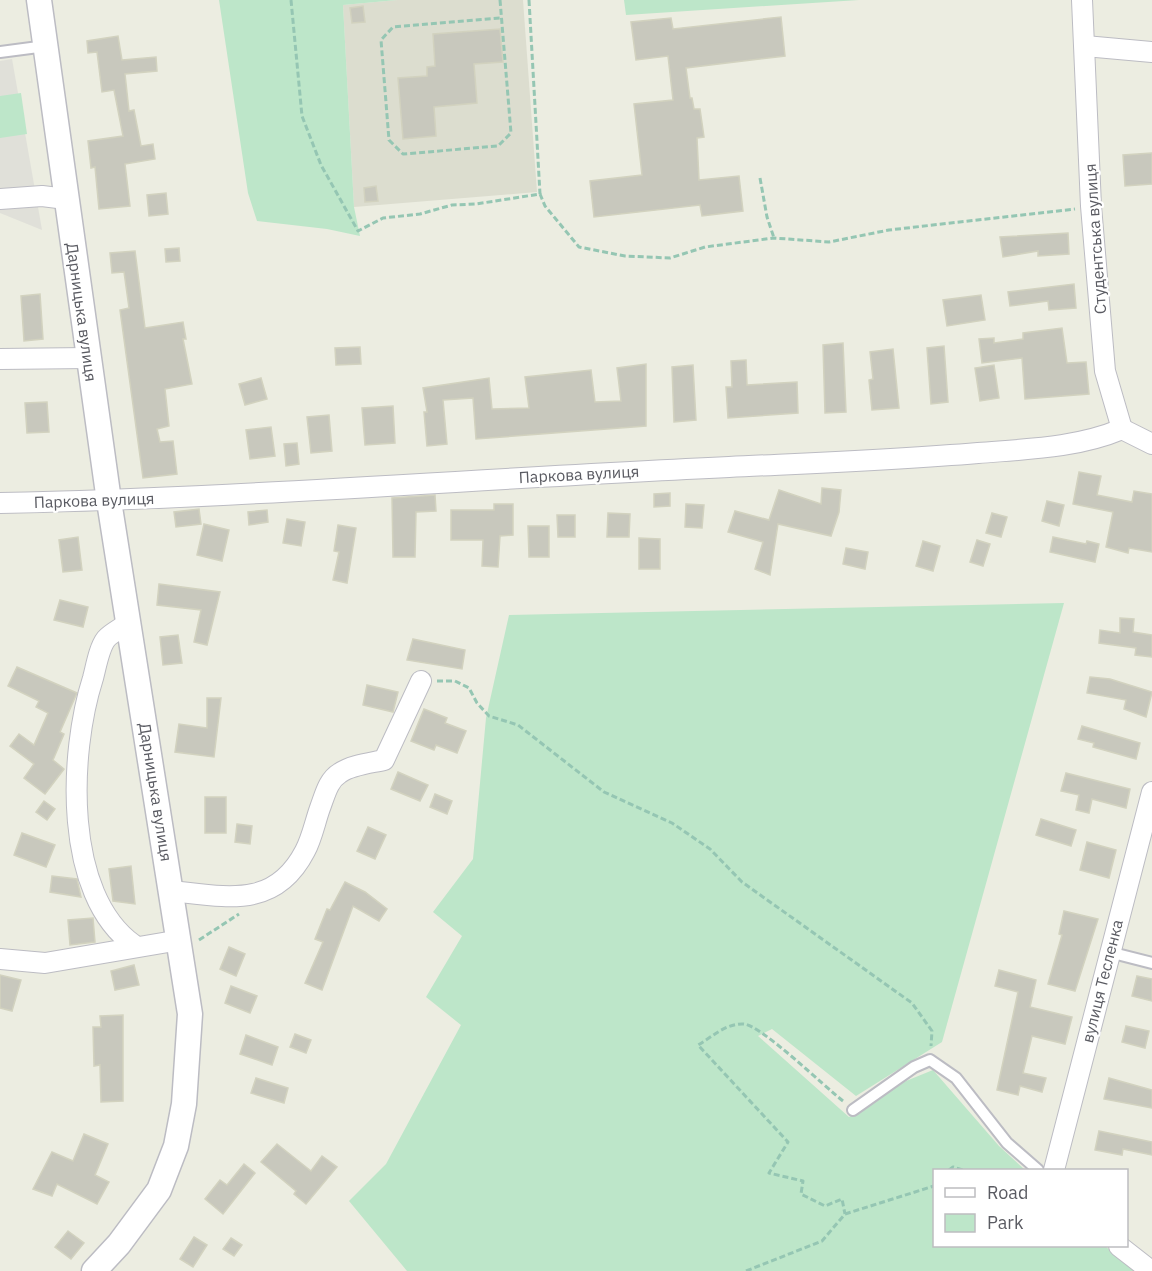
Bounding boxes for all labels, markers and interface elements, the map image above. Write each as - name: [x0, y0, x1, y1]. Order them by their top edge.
- street label: Студентська вулиця: [1080, 163, 1110, 315]
- street label: Дарницька вулиця: [62, 241, 102, 383]
- street label: Паркова вулиця: [518, 461, 640, 487]
- street label: Паркова вулиця: [33, 488, 155, 512]
- street label: Дарницька вулиця: [135, 721, 177, 863]
- street label: вулиця Тесленка: [1077, 917, 1127, 1045]
- legend: [933, 1169, 1128, 1247]
- text: Road: [987, 1181, 1028, 1204]
- text: Park: [987, 1211, 1024, 1234]

